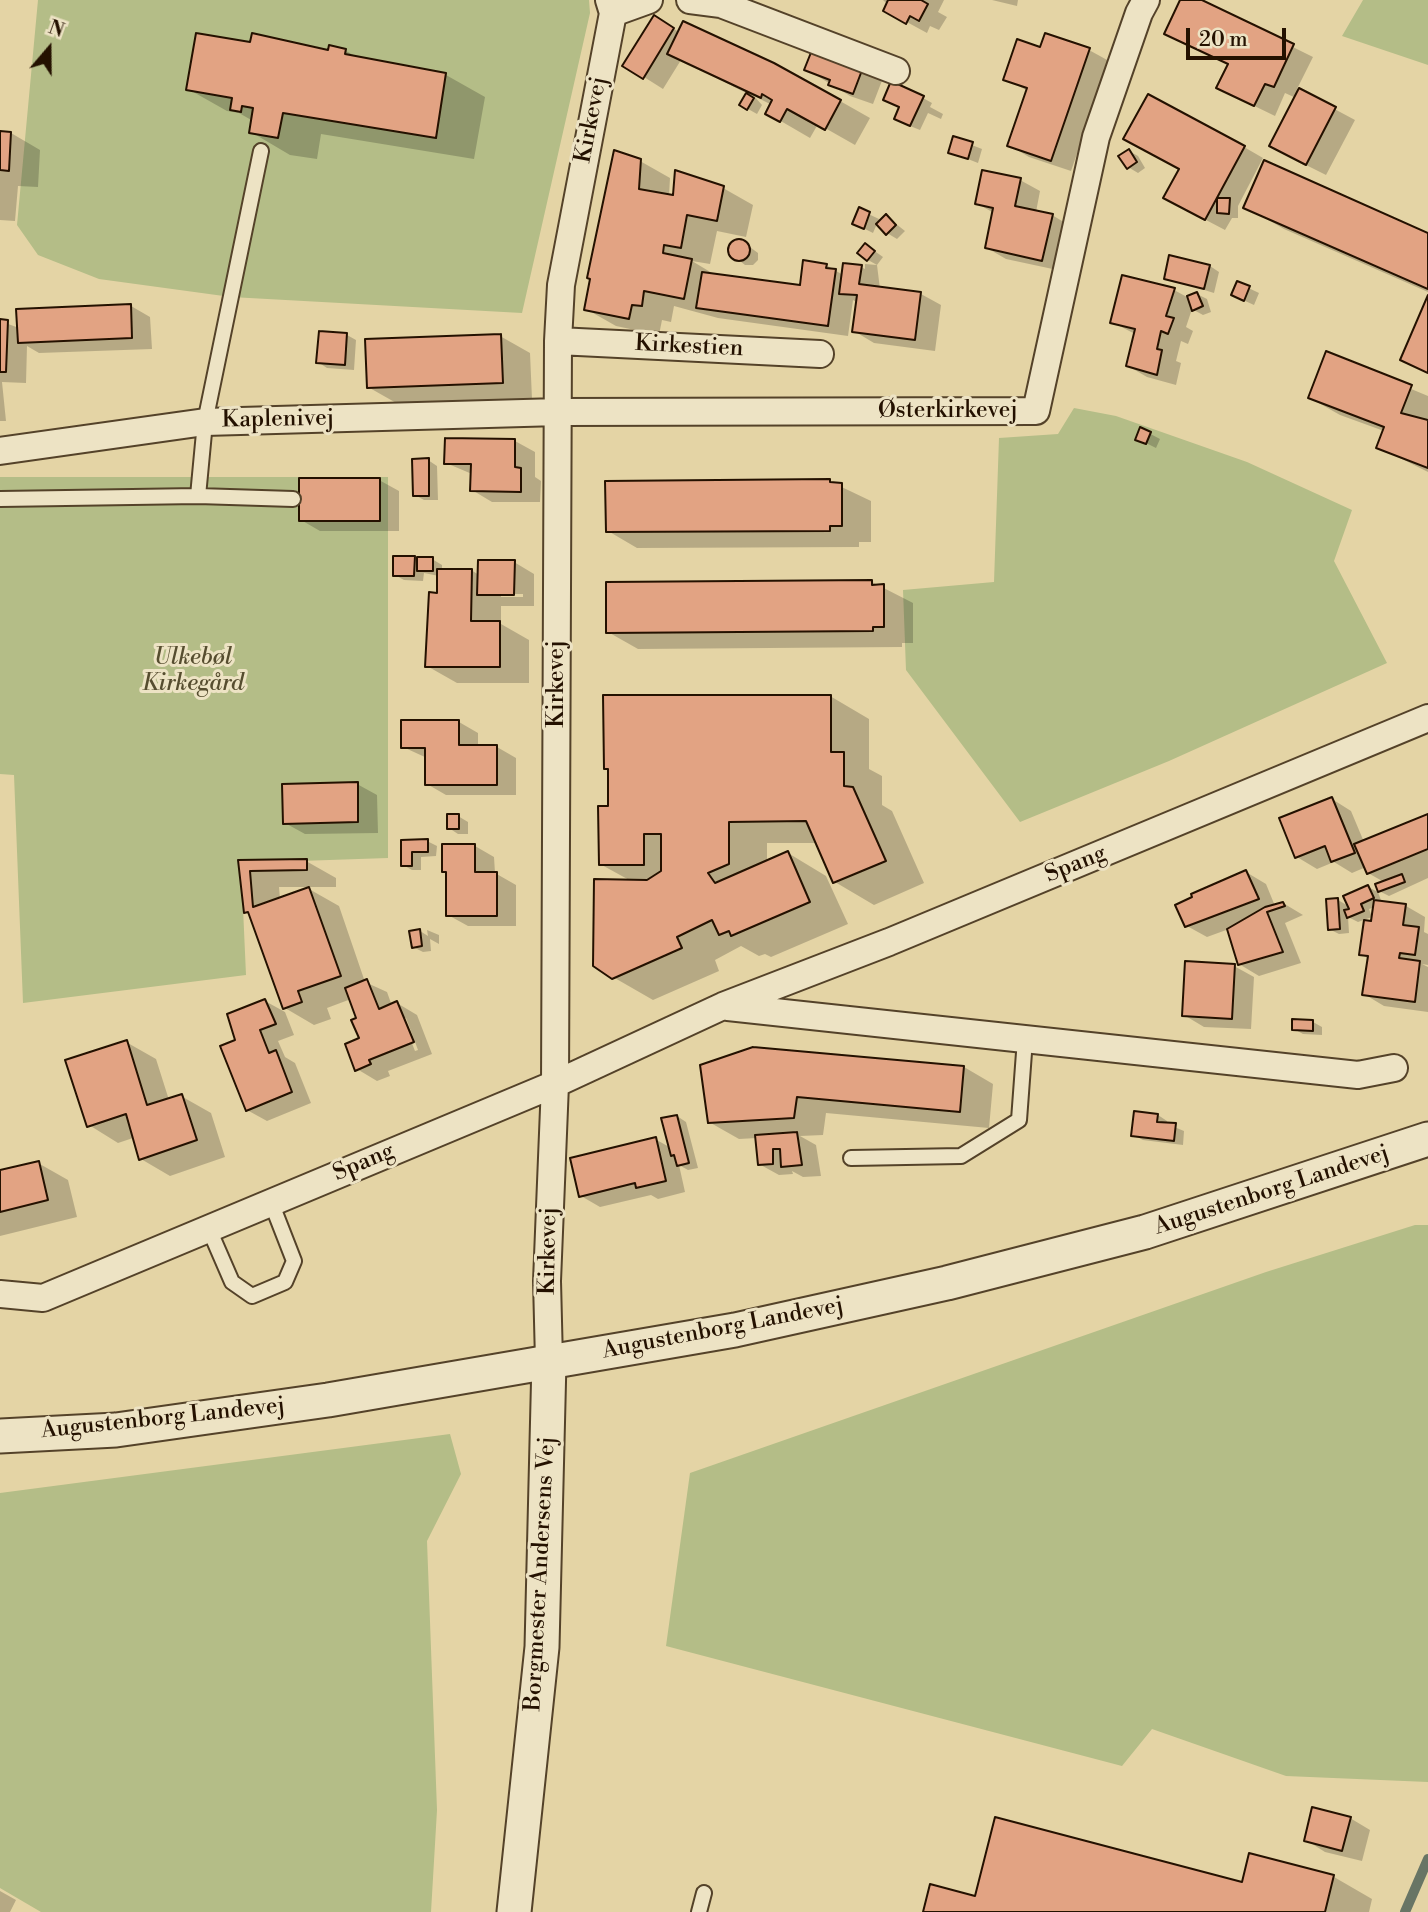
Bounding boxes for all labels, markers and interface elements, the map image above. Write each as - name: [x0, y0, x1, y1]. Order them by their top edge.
- north arrow: [14, 14, 84, 84]
- scale bar: [1190, 14, 1290, 58]
- text: N: [45, 15, 67, 43]
- text: 20 m: [1199, 27, 1248, 53]
- street label: Kirkevej: [570, 74, 614, 166]
- street label: Kirkestien: [634, 330, 744, 364]
- street label: Østerkirkevej: [878, 397, 1018, 425]
- street label: Kaplenivej: [221, 405, 335, 435]
- street label: Kirkevej: [543, 640, 571, 728]
- park label: Ulkebøl Kirkegård: [142, 644, 244, 698]
- street label: Spang: [1041, 840, 1111, 890]
- street label: Spang: [329, 1138, 399, 1188]
- street label: Augustenborg Landevej: [1151, 1140, 1393, 1242]
- street label: Kirkevej: [534, 1207, 564, 1295]
- street label: Augustenborg Landevej: [600, 1292, 846, 1366]
- street label: Augustenborg Landevej: [40, 1392, 286, 1446]
- street label: Borgmester Andersens Vej: [520, 1436, 562, 1712]

